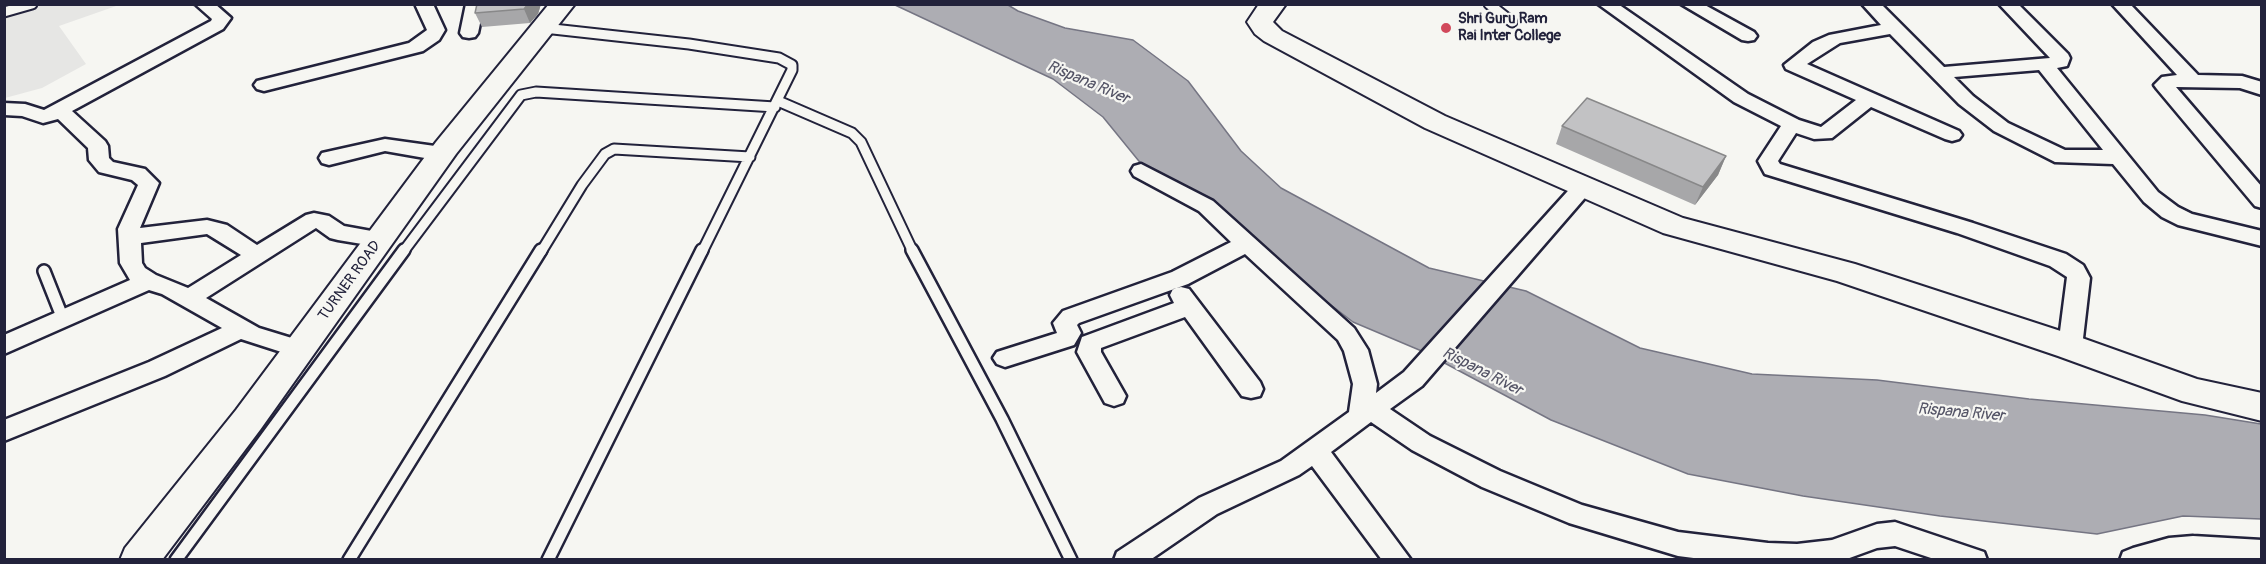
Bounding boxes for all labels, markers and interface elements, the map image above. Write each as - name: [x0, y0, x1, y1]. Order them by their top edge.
- place label: Shri Guru Ram Rai Inter College: [1458, 10, 1561, 45]
- marker: Shri Guru Ram Rai Inter College: [1439, 21, 1453, 35]
- water label: Rispana River: [1044, 57, 1132, 109]
- street label: TURNER ROAD: [315, 238, 385, 324]
- water label: Rispana River: [1439, 344, 1525, 400]
- water label: Rispana River: [1917, 400, 2005, 426]

